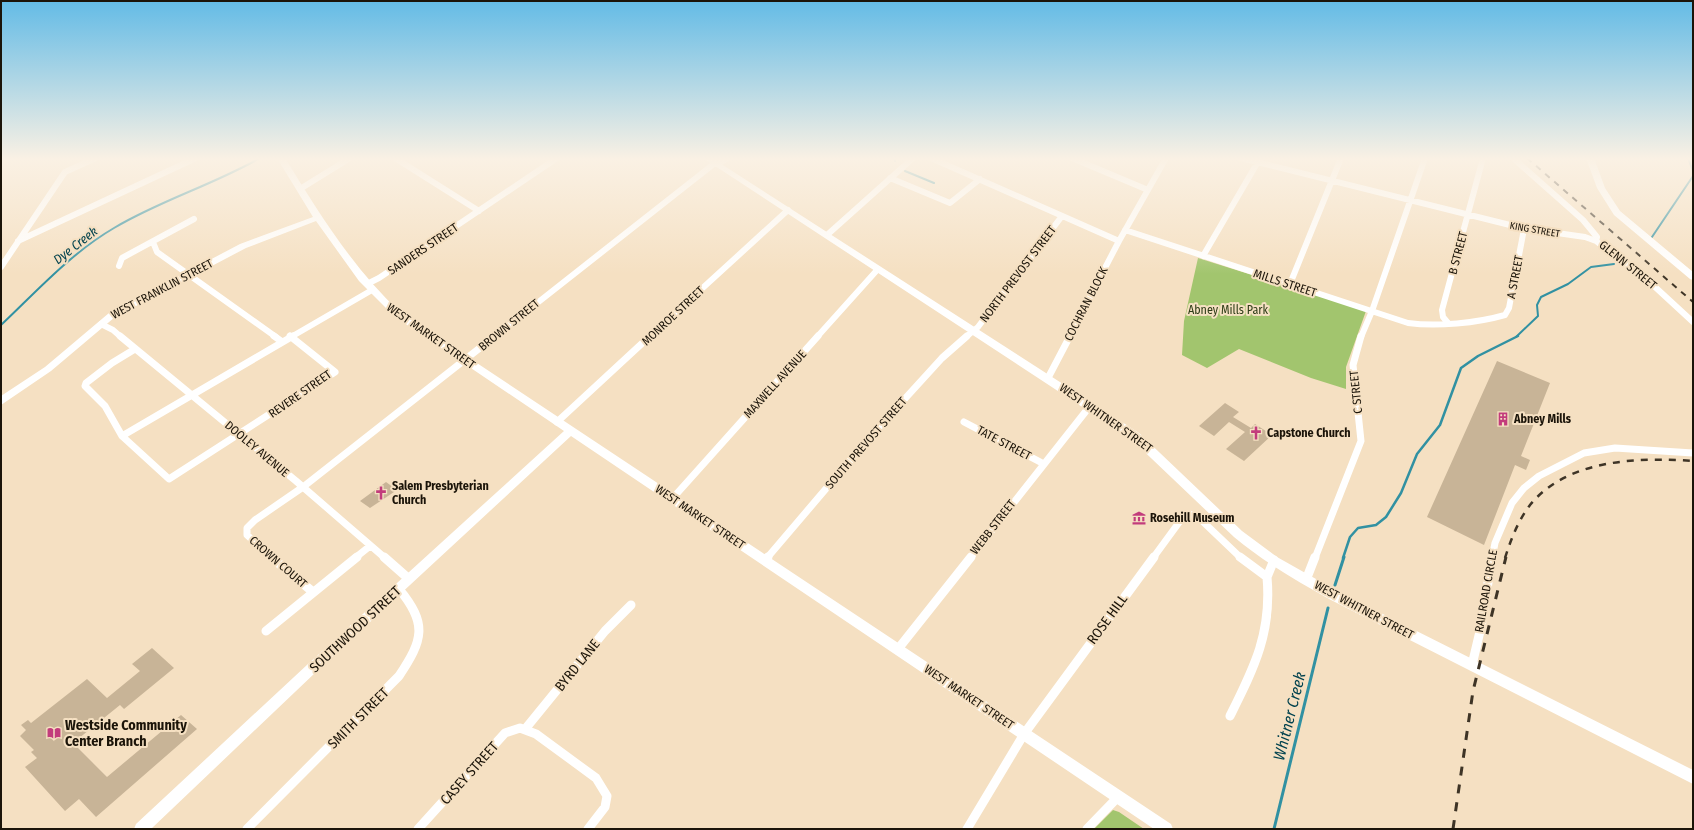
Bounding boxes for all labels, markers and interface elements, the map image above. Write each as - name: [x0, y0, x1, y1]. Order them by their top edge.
- street label: SANDERS STREET: [385, 220, 461, 278]
- street label: KING STREET: [1509, 220, 1561, 240]
- water label: Dye Creek: [50, 223, 101, 267]
- street label: NORTH PREVOST STREET: [977, 223, 1059, 325]
- street label: B STREET: [1446, 230, 1471, 276]
- street label: GLENN STREET: [1596, 238, 1660, 293]
- street label: A STREET: [1504, 254, 1526, 300]
- street label: WEST FRANKLIN STREET: [109, 256, 216, 322]
- street label: COCHRAN BLOCK: [1061, 264, 1111, 343]
- street label: MILLS STREET: [1252, 266, 1319, 300]
- street label: MONROE STREET: [639, 283, 707, 348]
- street label: BROWN STREET: [476, 296, 543, 354]
- street label: WEST MARKET STREET: [384, 300, 478, 372]
- park label: Abney Mills Park: [1188, 303, 1269, 317]
- street label: MAXWELL AVENUE: [741, 347, 809, 421]
- street label: REVERE STREET: [266, 367, 334, 421]
- street label: C STREET: [1347, 369, 1365, 414]
- street label: WEST WHITNER STREET: [1057, 381, 1156, 456]
- street label: SOUTH PREVOST STREET: [822, 394, 910, 492]
- building icon: Abney Mills: [1495, 411, 1511, 427]
- place label: Abney Mills: [1513, 412, 1572, 426]
- street label: DOOLEY AVENUE: [222, 418, 292, 480]
- street label: TATE STREET: [975, 423, 1034, 463]
- church icon: Capstone Church: [1248, 425, 1264, 441]
- place label: Capstone Church: [1267, 426, 1350, 440]
- place label: Salem Presbyterian Church: [392, 479, 489, 507]
- street label: WEST MARKET STREET: [653, 482, 748, 552]
- church icon: Salem Presbyterian Church: [373, 485, 389, 501]
- street label: WEBB STREET: [967, 497, 1019, 557]
- museum icon: Rosehill Museum: [1131, 510, 1147, 526]
- place label: Rosehill Museum: [1150, 511, 1234, 525]
- street label: CROWN COURT: [246, 533, 310, 591]
- street label: RAILROAD CIRCLE: [1472, 548, 1500, 634]
- street label: WEST WHITNER STREET: [1312, 578, 1416, 642]
- street label: SOUTHWOOD STREET: [306, 582, 405, 676]
- street label: ROSE HILL: [1084, 591, 1131, 648]
- street label: BYRD LANE: [551, 636, 604, 695]
- street label: WEST MARKET STREET: [922, 662, 1017, 732]
- water label: Whitner Creek: [1269, 670, 1310, 762]
- street label: SMITH STREET: [324, 684, 393, 752]
- place label: Westside Community Center Branch: [65, 717, 187, 750]
- library icon: Westside Community Center Branch: [46, 725, 62, 741]
- street label: CASEY STREET: [437, 738, 502, 808]

